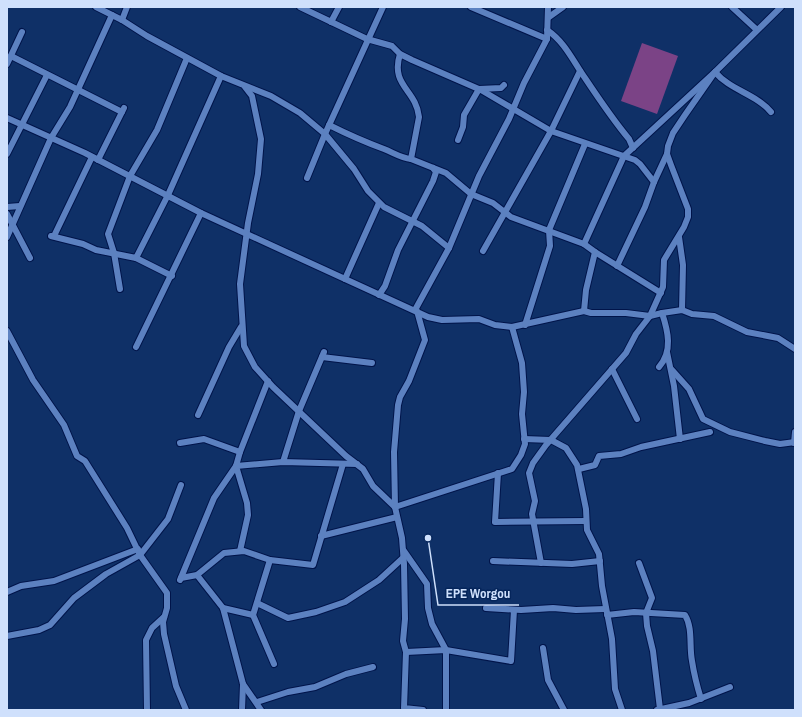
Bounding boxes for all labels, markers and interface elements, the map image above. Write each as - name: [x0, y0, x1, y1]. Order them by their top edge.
- callout: EPE Worgou: [438, 580, 519, 605]
- text: EPE Worgou: [446, 585, 510, 602]

